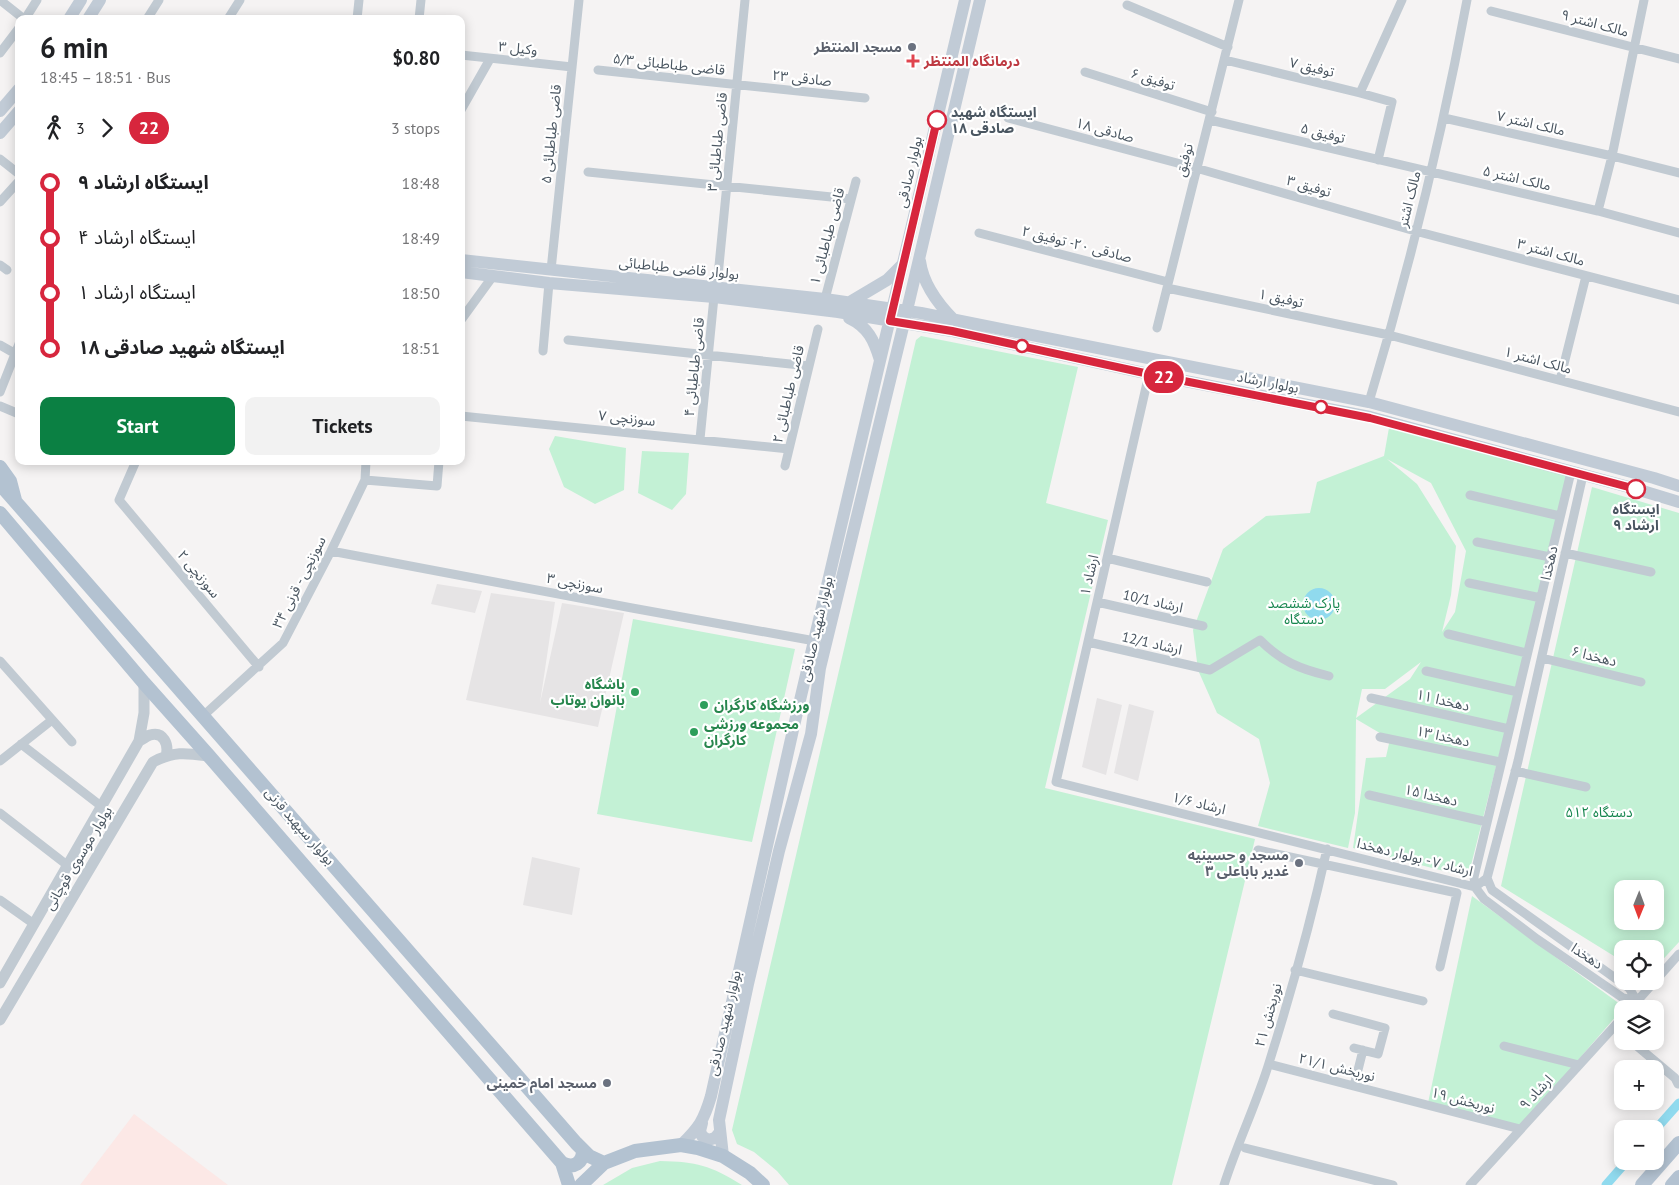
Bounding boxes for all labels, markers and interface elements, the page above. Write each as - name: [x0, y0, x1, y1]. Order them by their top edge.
- street label: مالک اشتر ۹: [1559, 5, 1631, 41]
- text: 6 min: [40, 29, 108, 66]
- street label: وکيل ۳: [498, 37, 538, 59]
- place label: مسجد المنتظر: [813, 38, 902, 56]
- marker: مسجد المنتظر: [906, 41, 918, 53]
- text: $0.80: [392, 46, 440, 70]
- street label: قاضی طباطبائی ۵/۳: [612, 49, 726, 79]
- place label: درمانگاه المنتظر: [923, 52, 1020, 70]
- street label: توفیق ۷: [1288, 53, 1336, 82]
- marker: درمانگاه المنتظر: [906, 54, 920, 68]
- street label: توفیق ۶: [1128, 64, 1177, 95]
- street label: صادقی ۲۳: [771, 66, 833, 90]
- text: 18:45 – 18:51 · Bus: [40, 67, 171, 87]
- street label: قاضی طباطبائی ۵: [537, 84, 565, 184]
- street label: قاضی طباطبائی ۳: [703, 92, 731, 192]
- place label: ایستگاه شهید صادقی ۱۸: [951, 103, 1037, 137]
- street label: مالک اشتر ۷: [1495, 106, 1567, 140]
- marker: ایستگاه شهید صادقی ۱۸: [927, 110, 947, 130]
- icon: walk: [40, 114, 68, 142]
- icon: forward: [93, 114, 121, 142]
- street label: صادقی ۱۸: [1074, 114, 1137, 147]
- text: 22: [139, 116, 159, 139]
- text: 3: [76, 118, 85, 138]
- text: 3 stops: [391, 118, 440, 138]
- street label: توفیق ۵: [1299, 119, 1347, 148]
- street label: بولوار صادقی: [892, 134, 926, 209]
- street label: توفیق: [1171, 141, 1198, 179]
- street label: مالک اشتر ۵: [1481, 161, 1553, 195]
- street label: مالک اشتر: [1393, 169, 1425, 230]
- text: ایستگاه ارشاد ۹: [78, 170, 209, 194]
- street label: توفیق ۳: [1284, 171, 1333, 202]
- text: 18:48: [402, 173, 440, 193]
- street label: قاضی طباطبائی ۱: [805, 186, 849, 286]
- street label: صادقی ۲۰- توفیق ۲: [1020, 222, 1134, 267]
- text: ایستگاه ارشاد ۴: [78, 225, 196, 249]
- text: 18:49: [402, 228, 440, 248]
- street label: مالک اشتر ۳: [1515, 234, 1587, 270]
- street label: بولوار قاضی طباطبائی: [618, 253, 740, 283]
- text: ایستگاه ارشاد ۱: [78, 280, 196, 304]
- text: 18:50: [402, 283, 440, 303]
- street label: توفیق ۱: [1257, 284, 1305, 312]
- street label: قاضی طباطبائی ۴: [680, 317, 708, 417]
- text: ایستگاه شهید صادقی ۱۸: [78, 335, 285, 359]
- text: 18:51: [402, 338, 440, 358]
- unlabelled marker: [1015, 339, 1029, 353]
- street label: مالک اشتر ۱: [1502, 342, 1574, 378]
- street label: قاضی طباطبائی ۲: [768, 343, 808, 445]
- line badge: 22: [1142, 361, 1186, 393]
- text: 22: [1154, 365, 1174, 388]
- street label: بولوار ارشاد: [1236, 367, 1301, 397]
- button: Start: [40, 397, 235, 455]
- button: Tickets: [245, 397, 440, 455]
- unlabelled marker: [1314, 400, 1328, 414]
- street label: سوزنچی ۷: [598, 406, 656, 431]
- marker: ایستگاه ارشاد ۹: [1626, 479, 1646, 499]
- place label: ایستگاه ارشاد ۹: [1613, 500, 1660, 534]
- street label: سوزنچی - قرنی ۳۴: [268, 533, 331, 631]
- street label: دهخدا: [1536, 544, 1562, 582]
- street label: سوزنچی ۲: [173, 546, 224, 602]
- street label: ارشاد ۱: [1076, 553, 1102, 597]
- street label: سوزنچی ۳: [545, 569, 605, 598]
- street label: بولوار شهید صادقی: [795, 574, 837, 683]
- street label: ارشاد 10/1: [1121, 585, 1185, 617]
- park label: پارک‌ ششصد دستگاه: [1268, 594, 1340, 628]
- street label: ارشاد 12/1: [1120, 627, 1184, 659]
- street label: دهخدا ۶: [1569, 642, 1619, 670]
- place label: باشگاه بانوان یوتاب: [550, 675, 625, 709]
- street label: دهخدا ۱۱: [1415, 685, 1472, 715]
- marker: باشگاه بانوان یوتاب: [629, 686, 641, 698]
- place label: ورزشگاه کارگران: [714, 696, 810, 714]
- marker: ورزشگاه کارگران: [698, 699, 710, 711]
- place label: مجموعه ورزشی کارگران: [704, 715, 799, 749]
- street label: دهخدا ۱۳: [1415, 722, 1472, 751]
- marker: مجموعه ورزشی کارگران: [688, 726, 700, 738]
- street label: دهخدا ۱۵: [1403, 780, 1460, 810]
- street label: بولوار سپهبد قرنی: [260, 783, 339, 870]
- street label: ارشاد ۱/۶: [1170, 788, 1228, 818]
- street label: بولوار موسوی قوچانی: [40, 803, 117, 914]
- park label: ۵۱۲ دستگاه: [1565, 803, 1633, 821]
- street label: ارشاد ۷ - بولوار دهخدا: [1355, 834, 1475, 880]
- place label: مسجد و حسینیه غدیر باباعلی ۳: [1188, 846, 1289, 880]
- marker: مسجد و حسینیه غدیر باباعلی ۳: [1293, 857, 1305, 869]
- north arrow: [1614, 880, 1664, 930]
- map controls: [1614, 880, 1664, 1170]
- street label: دهخدا: [1568, 939, 1607, 973]
- button: locate: [1614, 940, 1664, 990]
- street label: بولوار شهید صادقی: [703, 968, 745, 1077]
- street label: نوربخش ۲۱: [1250, 981, 1286, 1049]
- button: layers: [1614, 1000, 1664, 1050]
- street label: نوربخش ۲۱/۱: [1297, 1049, 1377, 1085]
- button: +: [1614, 1060, 1664, 1110]
- street label: ارشاد ۹: [1515, 1071, 1557, 1113]
- place label: مسجد امام خمینی: [486, 1074, 597, 1094]
- marker: مسجد امام خمینی: [601, 1077, 613, 1089]
- street label: نوربخش ۱۹: [1429, 1083, 1497, 1117]
- button: −: [1614, 1120, 1664, 1170]

